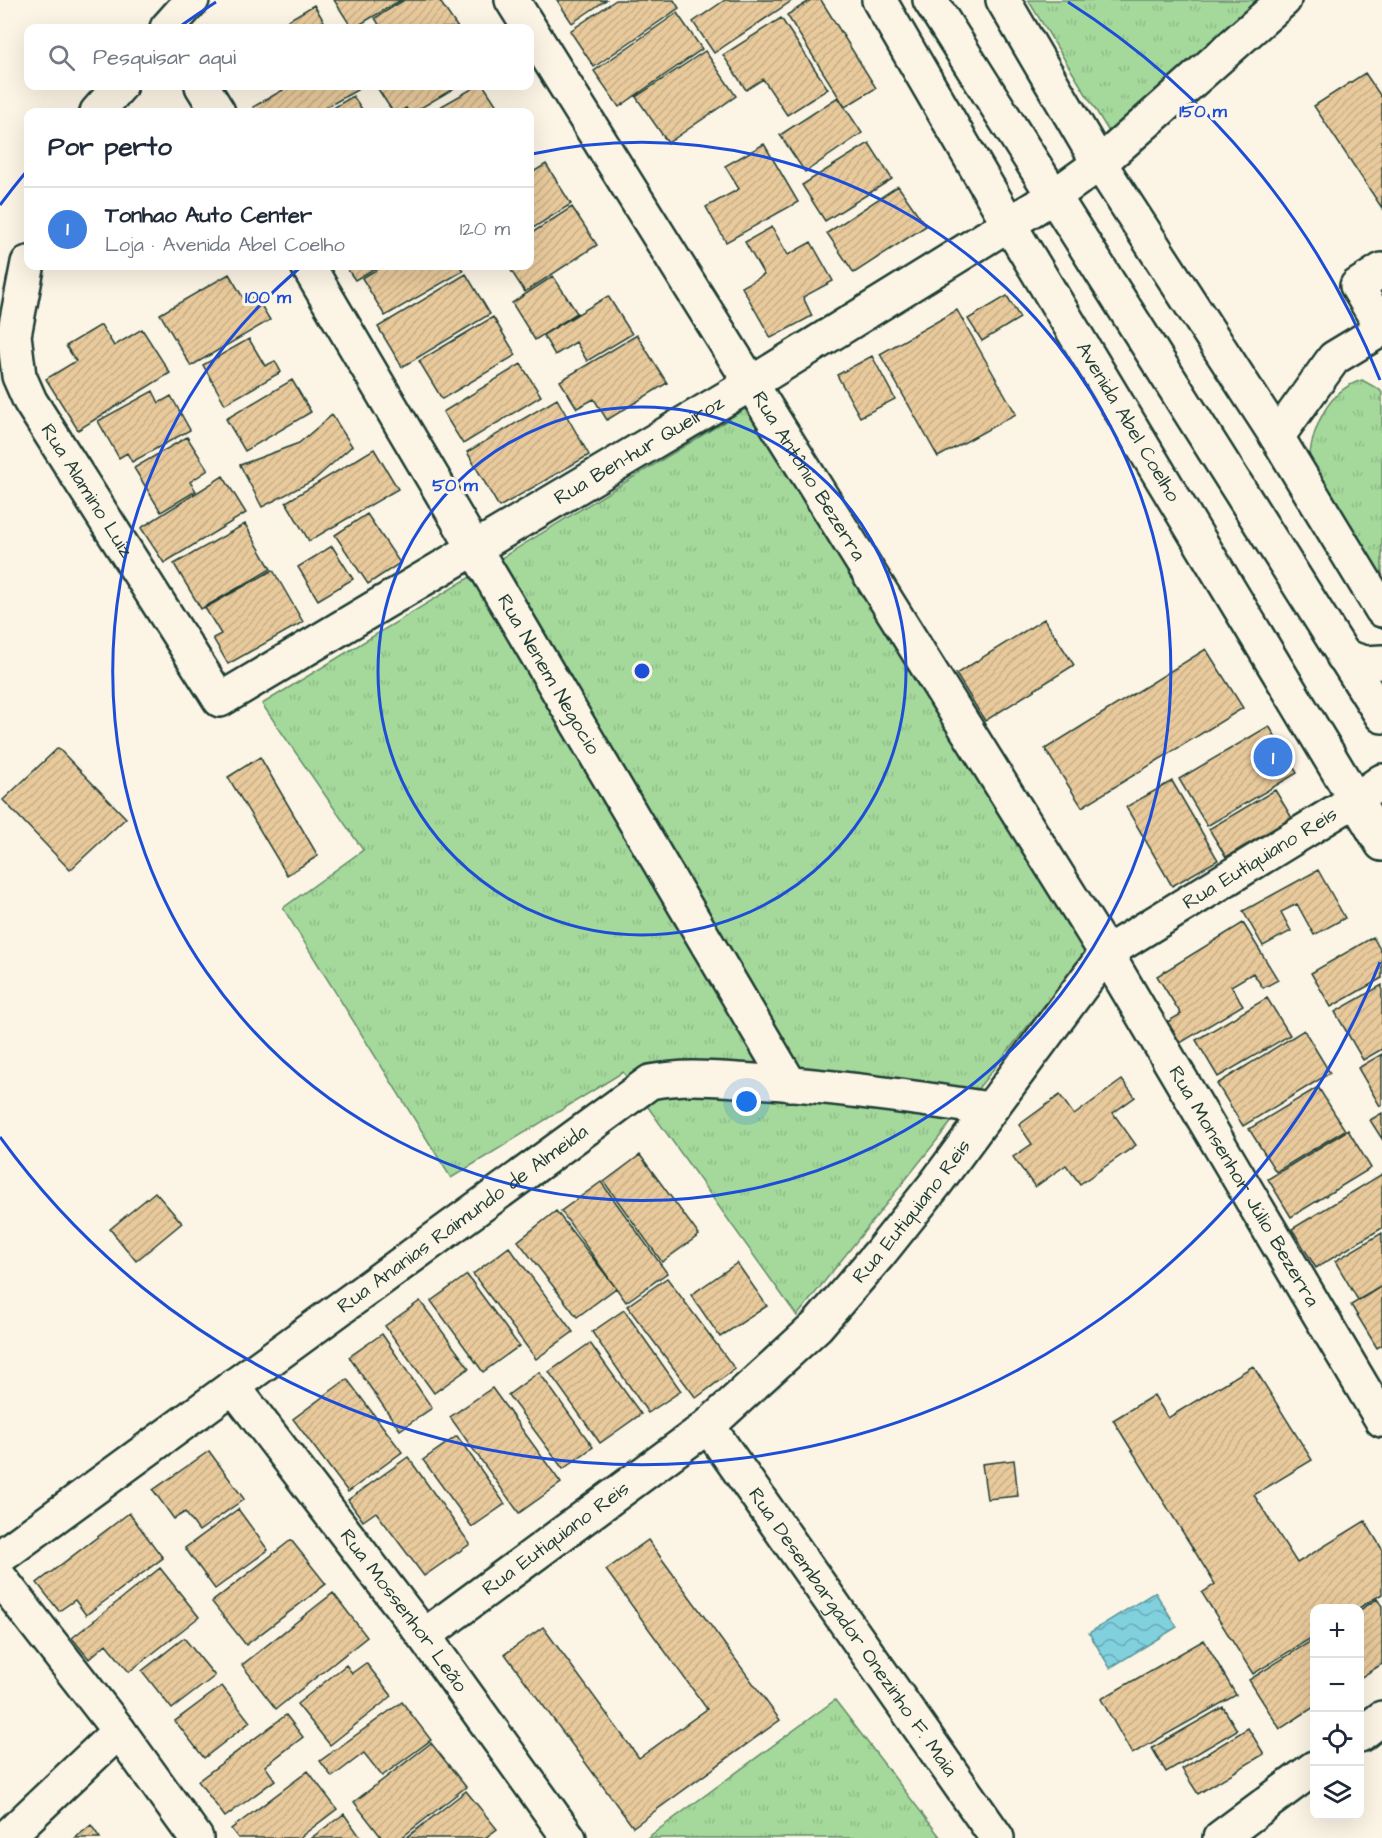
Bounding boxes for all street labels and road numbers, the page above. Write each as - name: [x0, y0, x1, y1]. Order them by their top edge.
- street label: Avenida Abel Coelho: [1069, 337, 1187, 507]
- street label: Rua Antônio Bezerra: [745, 386, 872, 566]
- street label: Rua Ben-hur Queiroz: [549, 389, 729, 512]
- street label: Rua Alamino Luiz: [34, 418, 140, 563]
- street label: Rua Nenem Negocio: [490, 589, 607, 760]
- street label: Rua Eutiquiano Reis: [1177, 800, 1343, 917]
- street label: Rua Monsenhor Júlio Bezerra: [1162, 1061, 1326, 1312]
- street label: Rua Ananias Raimundo de Almeida: [331, 1118, 594, 1320]
- street label: Rua Eutiquiano Reis: [846, 1133, 978, 1289]
- street label: Rua Eutiquiano Reis: [476, 1475, 635, 1602]
- street label: Rua Desembargador Onezinho F. Maia: [742, 1482, 964, 1783]
- street label: Rua Mossenhor Leão: [333, 1523, 474, 1698]

